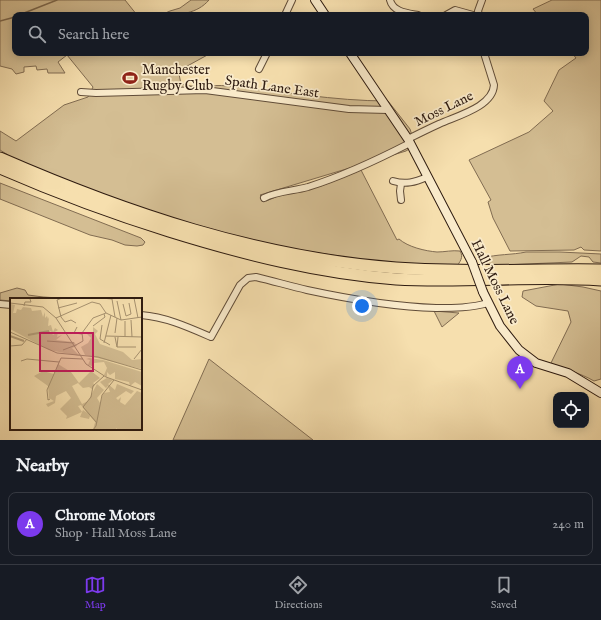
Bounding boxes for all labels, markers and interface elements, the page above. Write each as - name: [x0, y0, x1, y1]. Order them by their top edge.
- search box: [12, 12, 589, 56]
- icon: search: [26, 23, 48, 45]
- text: Search here: [58, 25, 129, 44]
- place label: Manchester Rugby Club: [142, 61, 213, 95]
- sports icon: Manchester Rugby Club: [121, 69, 139, 87]
- street label: Spath Lane East: [224, 72, 320, 103]
- street label: Moss Lane: [412, 87, 477, 131]
- street label: Hall Moss Lane: [467, 237, 524, 328]
- your location: [352, 296, 372, 316]
- inset map: [10, 298, 142, 430]
- pin: A: [507, 356, 533, 389]
- map controls: [553, 392, 589, 428]
- button: locate: [553, 392, 589, 428]
- text: Nearby: [16, 456, 69, 477]
- text: Chrome Motors: [55, 506, 155, 525]
- text: A: [26, 516, 34, 533]
- text: 240 m: [552, 516, 584, 533]
- text: Shop · Hall Moss Lane: [55, 525, 177, 542]
- tab: Map: [84, 574, 106, 612]
- tab: Directions: [275, 574, 322, 612]
- tab: Saved: [491, 574, 517, 612]

